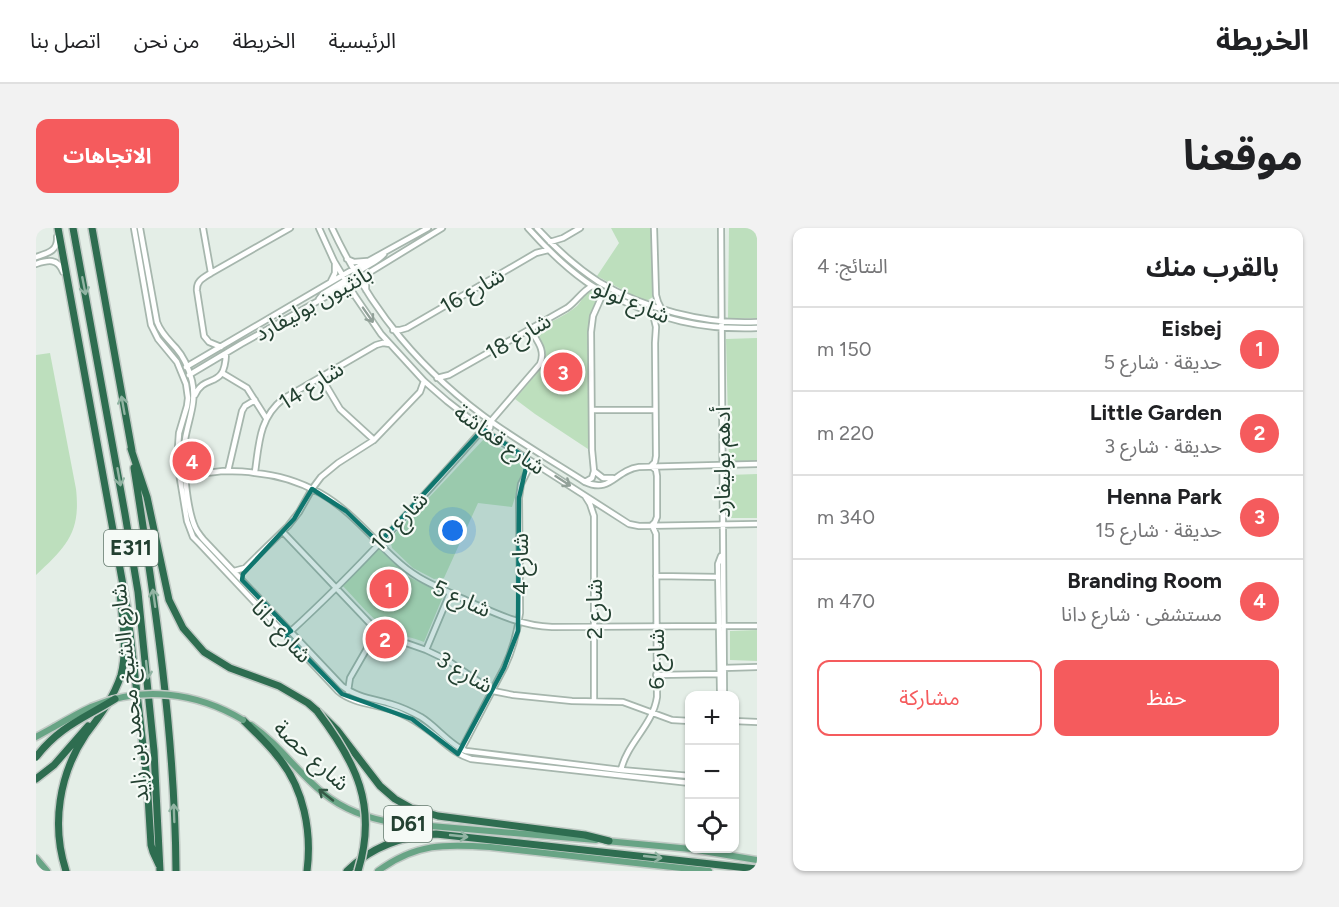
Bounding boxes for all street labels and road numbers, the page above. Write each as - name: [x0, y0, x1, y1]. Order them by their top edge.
- street label: بانثيون بوليفارد: [249, 260, 377, 347]
- street label: شارع 16: [435, 261, 511, 322]
- street label: شارع لولو: [588, 273, 674, 332]
- street label: شارع 18: [481, 307, 557, 368]
- street label: شارع 14: [274, 355, 350, 418]
- street label: شارع قماشة: [447, 398, 551, 483]
- street label: أدهم بوليفارد: [709, 406, 739, 518]
- street label: شارع 10: [365, 486, 436, 559]
- road number: E311: [104, 530, 158, 566]
- street label: شارع 4: [507, 533, 537, 595]
- street label: شارع 5: [427, 574, 495, 626]
- street label: شارع 2: [581, 579, 611, 639]
- street label: شارع الشيخ محمد بن زايد: [105, 582, 157, 804]
- street label: شارع دانا: [244, 594, 318, 671]
- street label: شارع 6: [643, 629, 673, 689]
- street label: شارع 3: [430, 646, 498, 702]
- street label: شارع حصة: [266, 714, 355, 799]
- road number: D61: [384, 806, 432, 842]

